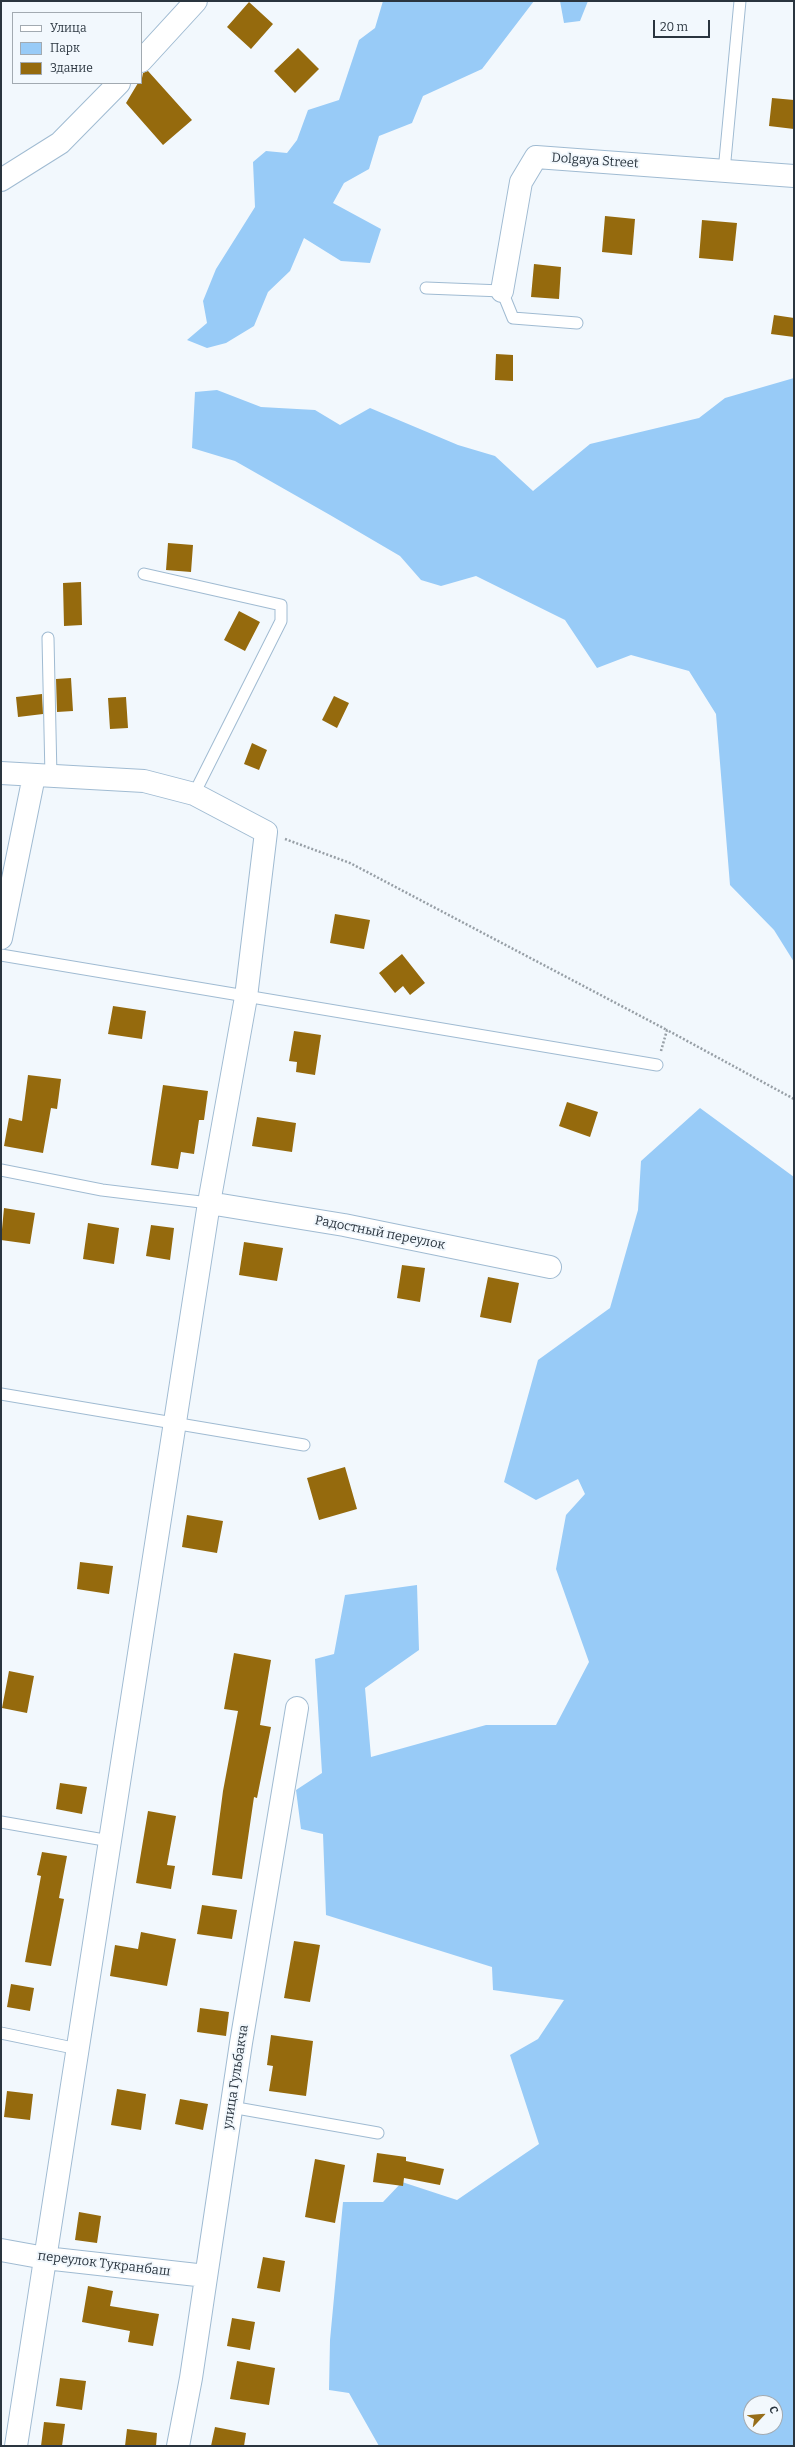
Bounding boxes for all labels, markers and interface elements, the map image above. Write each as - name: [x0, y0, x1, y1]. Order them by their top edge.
- legend: [12, 12, 142, 84]
- scale bar: [655, 12, 712, 38]
- text: 20 m: [660, 20, 688, 34]
- text: Улица: [50, 21, 86, 35]
- text: Парк: [50, 41, 80, 55]
- text: Здание: [50, 61, 93, 75]
- street label: Dolgaya Street: [551, 150, 639, 172]
- street label: Радостный переулок: [314, 1213, 446, 1253]
- street label: улица Гульбакча: [220, 2024, 252, 2130]
- street label: переулок Тукранбаш: [37, 2248, 171, 2280]
- north arrow: [743, 2395, 783, 2435]
- text: С: [766, 2404, 781, 2416]

